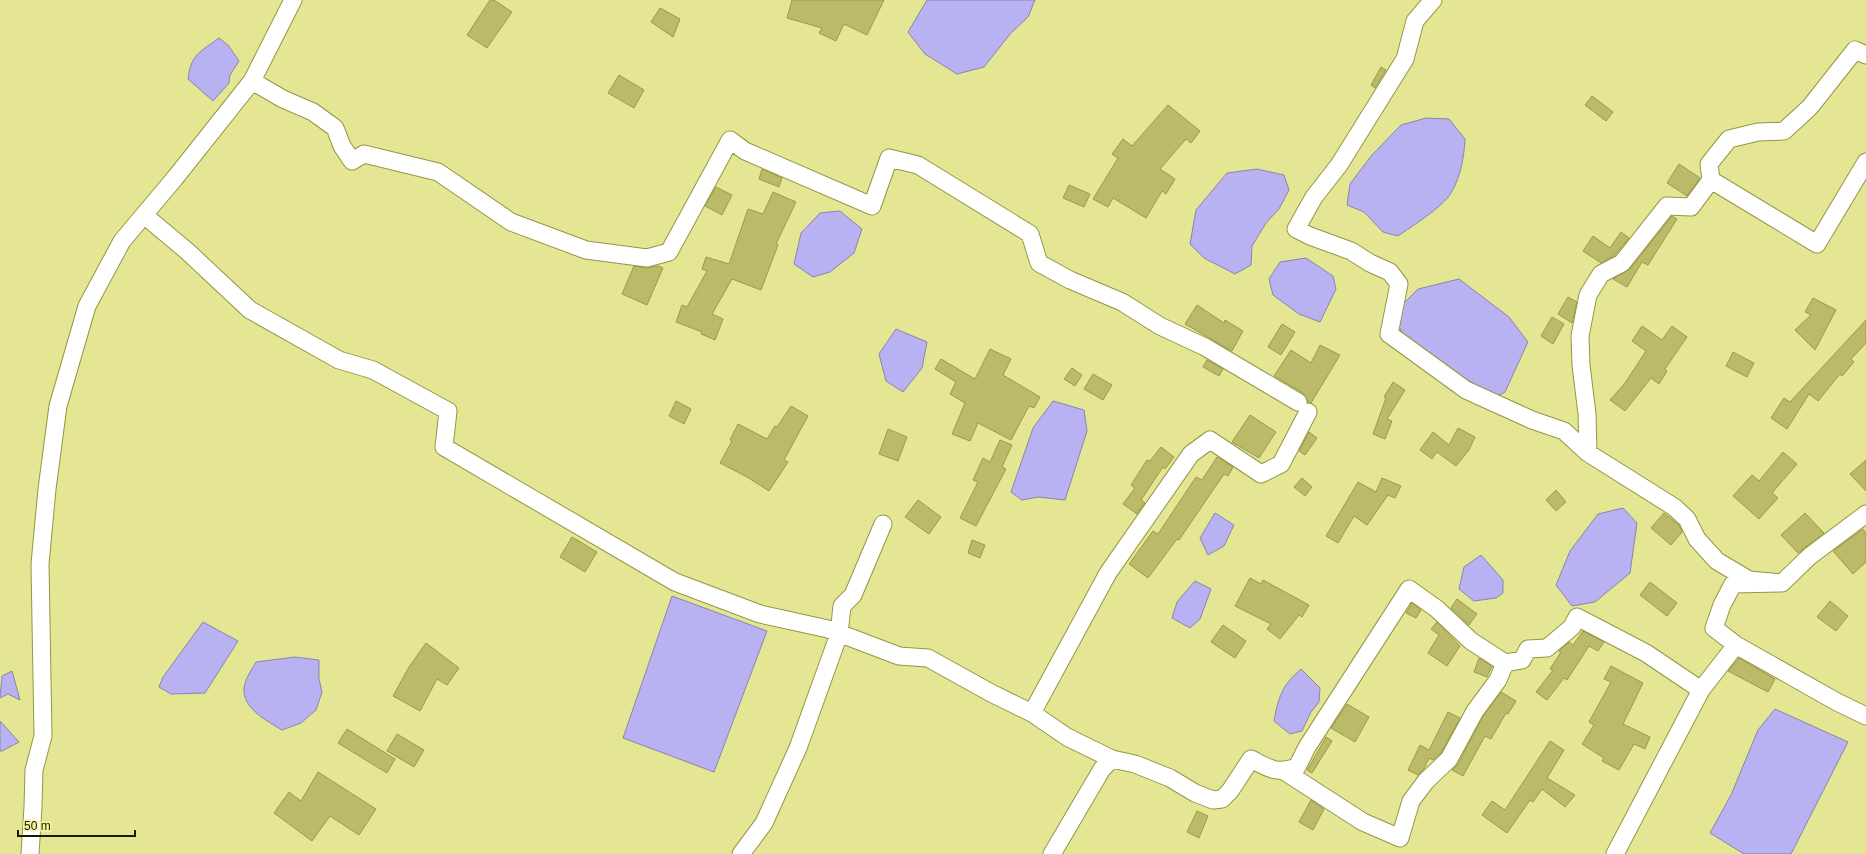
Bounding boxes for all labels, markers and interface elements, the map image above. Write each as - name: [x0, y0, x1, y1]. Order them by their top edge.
- scale bar: [18, 812, 135, 838]
- text: 50 m: [24, 819, 51, 833]

